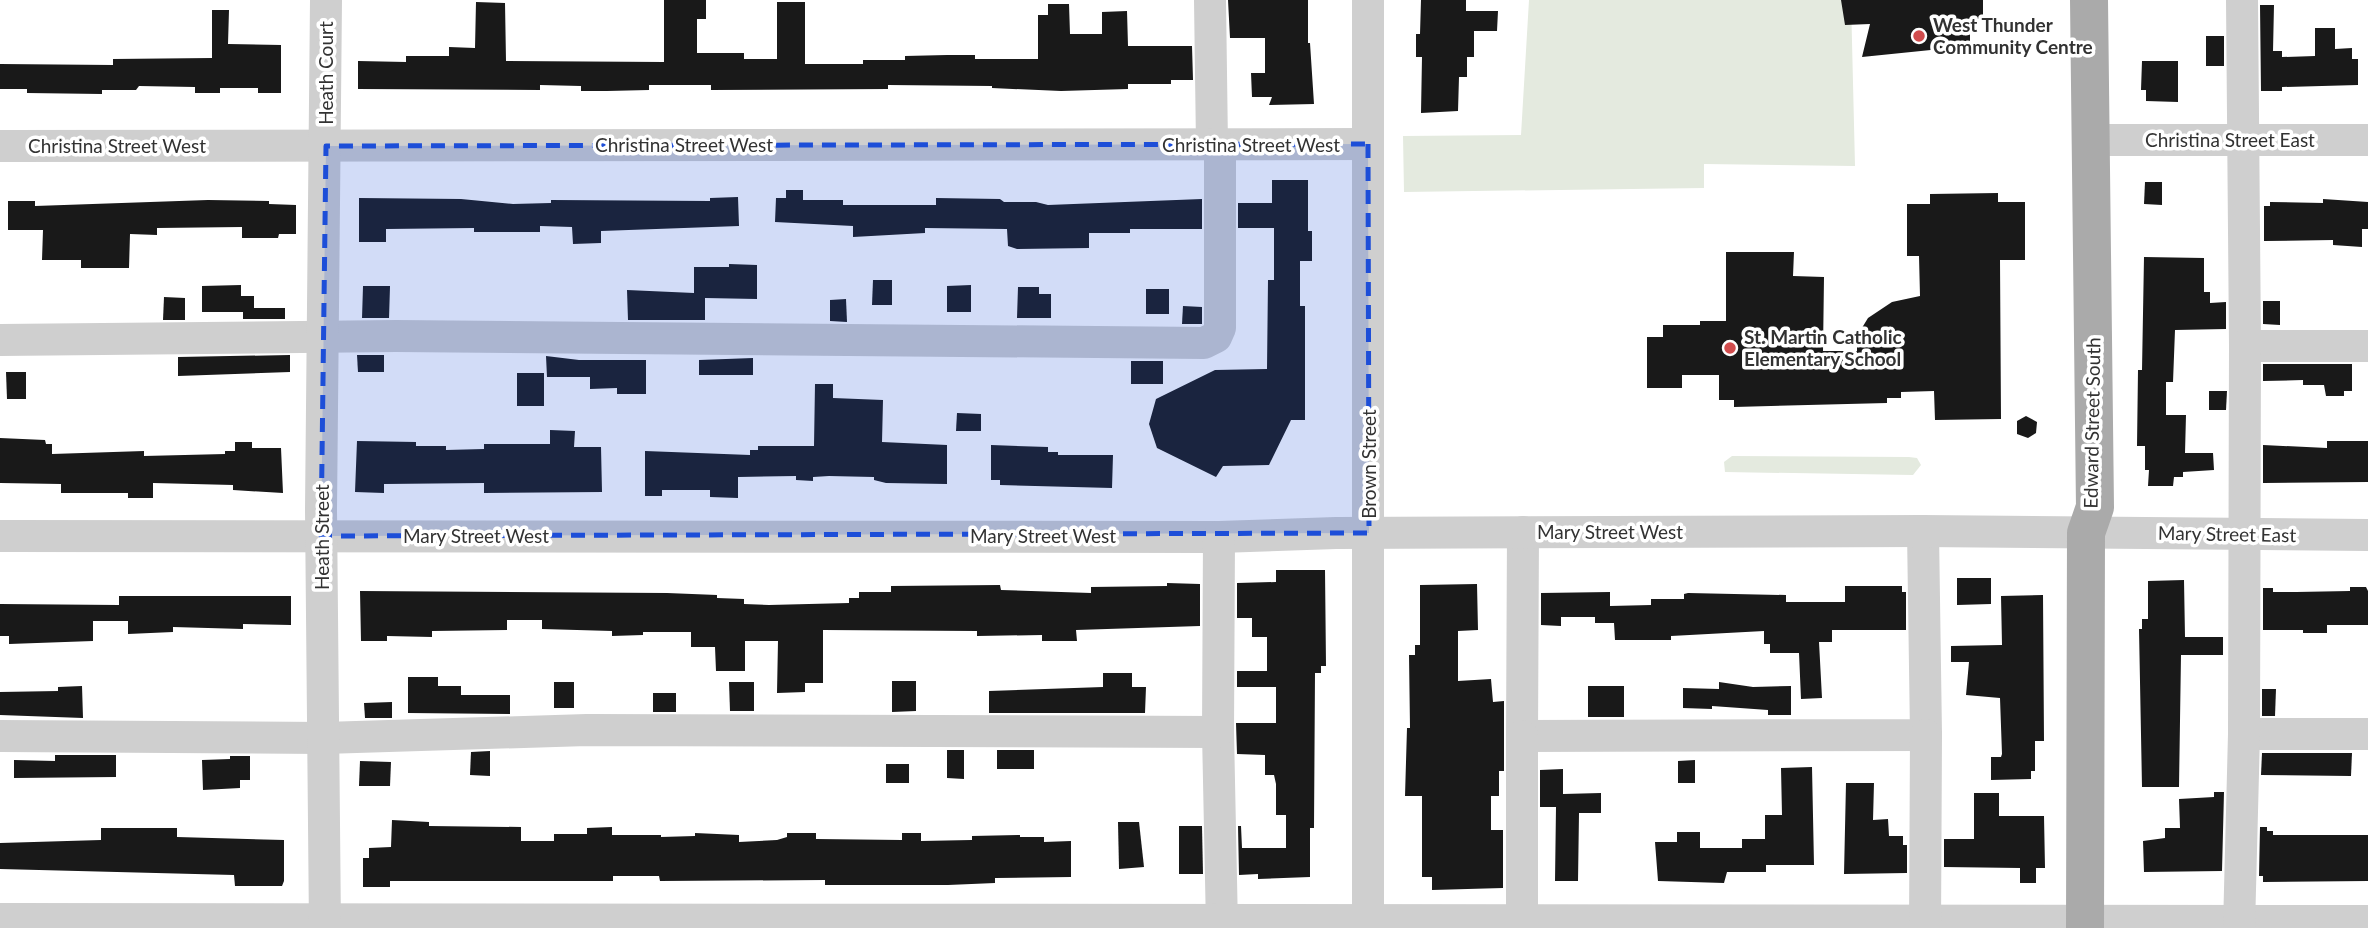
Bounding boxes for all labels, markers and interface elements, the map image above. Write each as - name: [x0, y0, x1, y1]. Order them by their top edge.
- place label: West Thunder Community Centre: [1933, 13, 2093, 58]
- street label: Heath Court: [314, 21, 337, 125]
- marker: West Thunder Community Centre: [1911, 28, 1927, 44]
- street label: Christina Street East: [2145, 128, 2315, 151]
- street label: Christina Street West: [595, 133, 773, 156]
- street label: Christina Street West: [1162, 133, 1340, 156]
- street label: Christina Street West: [28, 134, 206, 157]
- place label: St. Martin Catholic Elementary School: [1744, 325, 1902, 370]
- street label: Edward Street South: [2079, 337, 2104, 509]
- marker: St. Martin Catholic Elementary School: [1722, 340, 1738, 356]
- street label: Brown Street: [1357, 409, 1380, 519]
- street label: Heath Street: [310, 484, 333, 590]
- street label: Mary Street West: [1537, 520, 1683, 543]
- street label: Mary Street East: [2158, 521, 2296, 546]
- street label: Mary Street West: [403, 524, 549, 547]
- street label: Mary Street West: [970, 524, 1116, 547]

